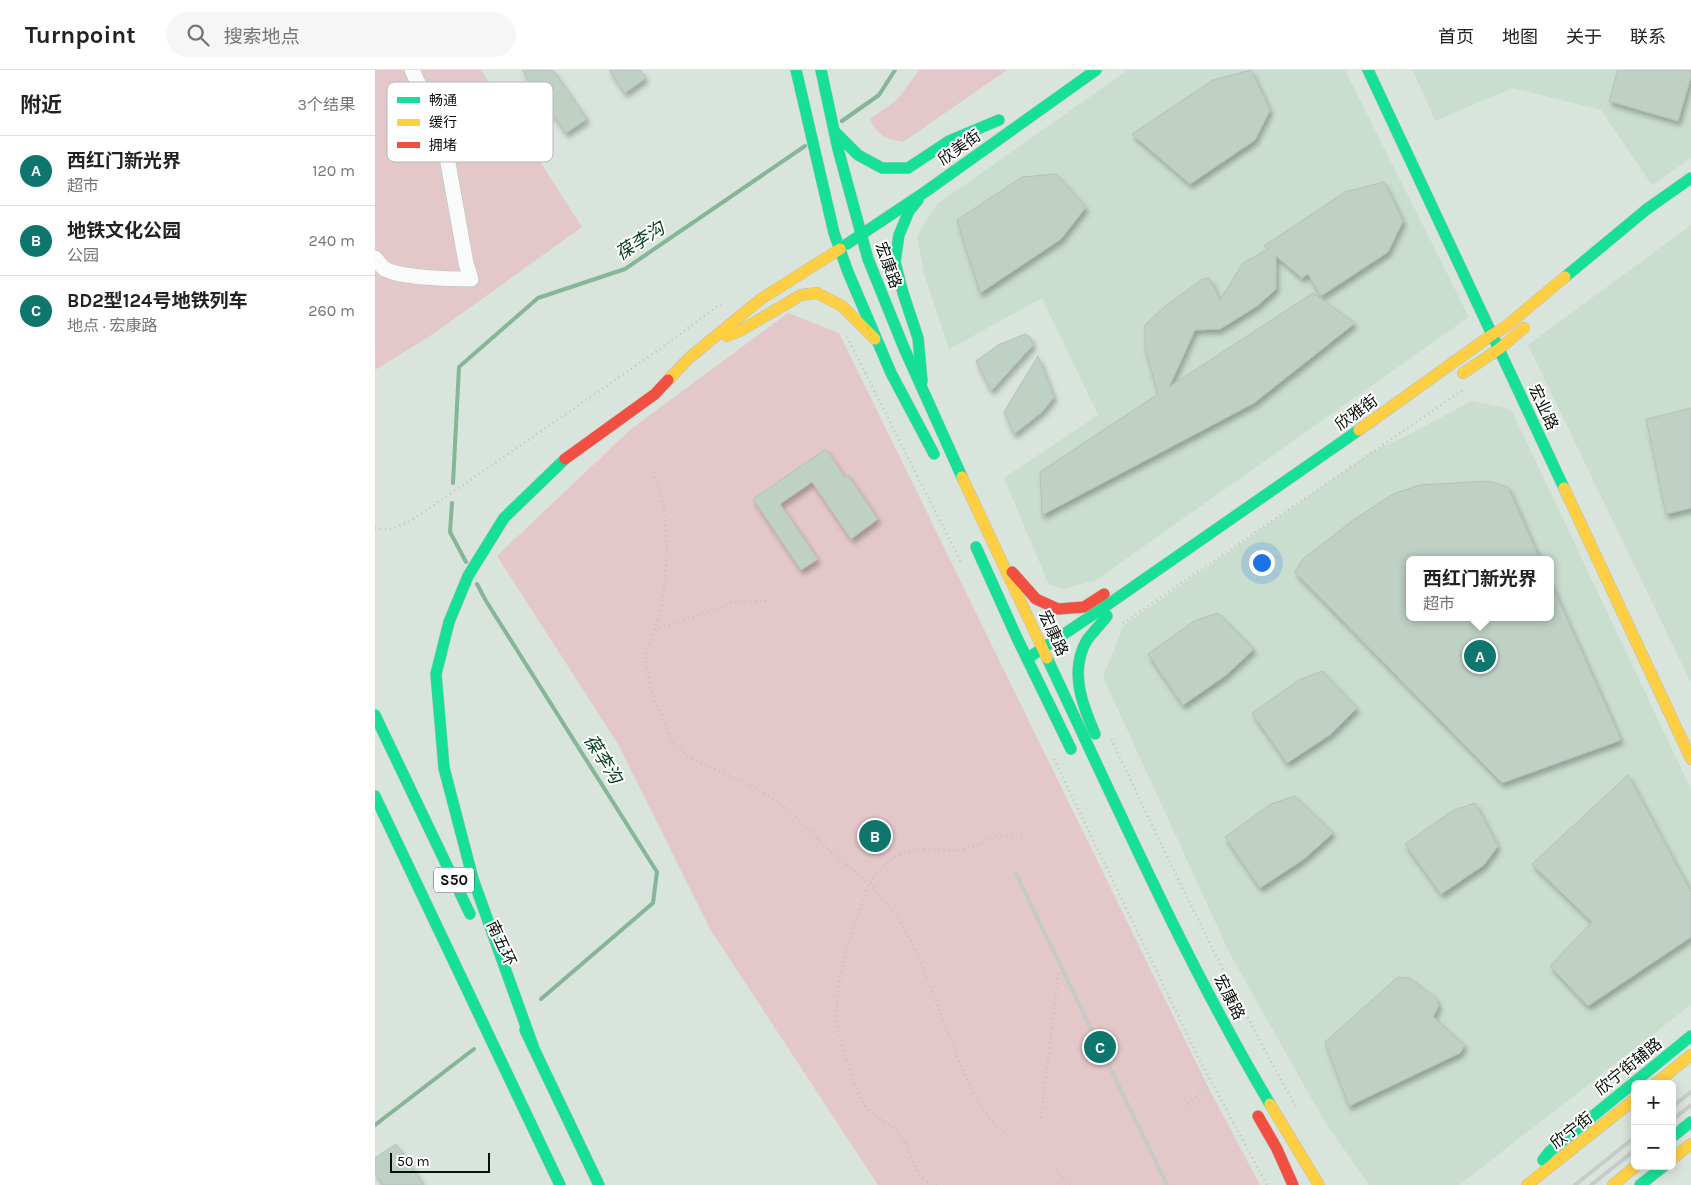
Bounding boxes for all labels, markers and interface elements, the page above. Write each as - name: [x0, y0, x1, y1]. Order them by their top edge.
- search box: [166, 12, 516, 57]
- text: Turnpoint: [25, 21, 136, 49]
- icon: search: [184, 21, 212, 49]
- text: 搜索地点: [224, 26, 300, 48]
- text: 首页: [1438, 26, 1474, 48]
- text: 地图: [1502, 26, 1538, 48]
- text: 关于: [1566, 26, 1602, 48]
- text: 联系: [1630, 26, 1666, 48]
- legend: [387, 82, 553, 162]
- text: 畅通: [429, 92, 457, 109]
- text: 附近: [20, 93, 62, 117]
- text: 3个结果: [298, 95, 355, 114]
- text: 缓行: [429, 114, 457, 131]
- street label: 欣美街: [934, 126, 984, 169]
- text: 拥堵: [429, 137, 457, 154]
- text: 西红门新光界: [67, 150, 181, 172]
- text: A: [31, 161, 41, 180]
- text: 120 m: [312, 161, 355, 180]
- text: 超市: [67, 176, 99, 195]
- water label: 葆李沟: [611, 216, 670, 265]
- text: 地铁文化公园: [67, 220, 181, 242]
- text: B: [31, 231, 41, 250]
- text: 240 m: [309, 231, 355, 250]
- street label: 宏康路: [871, 239, 906, 291]
- text: 公园: [67, 246, 99, 265]
- text: BD2型124号地铁列车: [67, 290, 247, 312]
- text: C: [31, 301, 41, 320]
- text: 260 m: [308, 301, 355, 320]
- text: 地点 · 宏康路: [67, 316, 157, 335]
- street label: 宏业路: [1525, 381, 1562, 433]
- street label: 欣雅街: [1331, 391, 1381, 434]
- your location: [1249, 550, 1275, 576]
- popup: [1406, 556, 1554, 621]
- text: 西红门新光界: [1423, 568, 1537, 590]
- text: 超市: [1423, 594, 1455, 613]
- street label: 宏康路: [1035, 607, 1072, 659]
- pin: A: [1464, 637, 1496, 675]
- water label: 葆李沟: [579, 730, 628, 789]
- pin: B: [859, 817, 891, 855]
- road number: S50: [434, 868, 474, 892]
- street label: 南五环: [483, 917, 520, 969]
- street label: 宏康路: [1210, 972, 1249, 1023]
- pin: C: [1084, 1028, 1116, 1066]
- street label: 欣宁街辅路: [1591, 1034, 1665, 1099]
- map controls: [1631, 1080, 1676, 1170]
- button: +: [1631, 1080, 1676, 1125]
- street label: 欣宁街: [1547, 1108, 1596, 1153]
- button: −: [1631, 1125, 1676, 1170]
- scale bar: [390, 1150, 490, 1173]
- text: 50 m: [397, 1153, 430, 1170]

